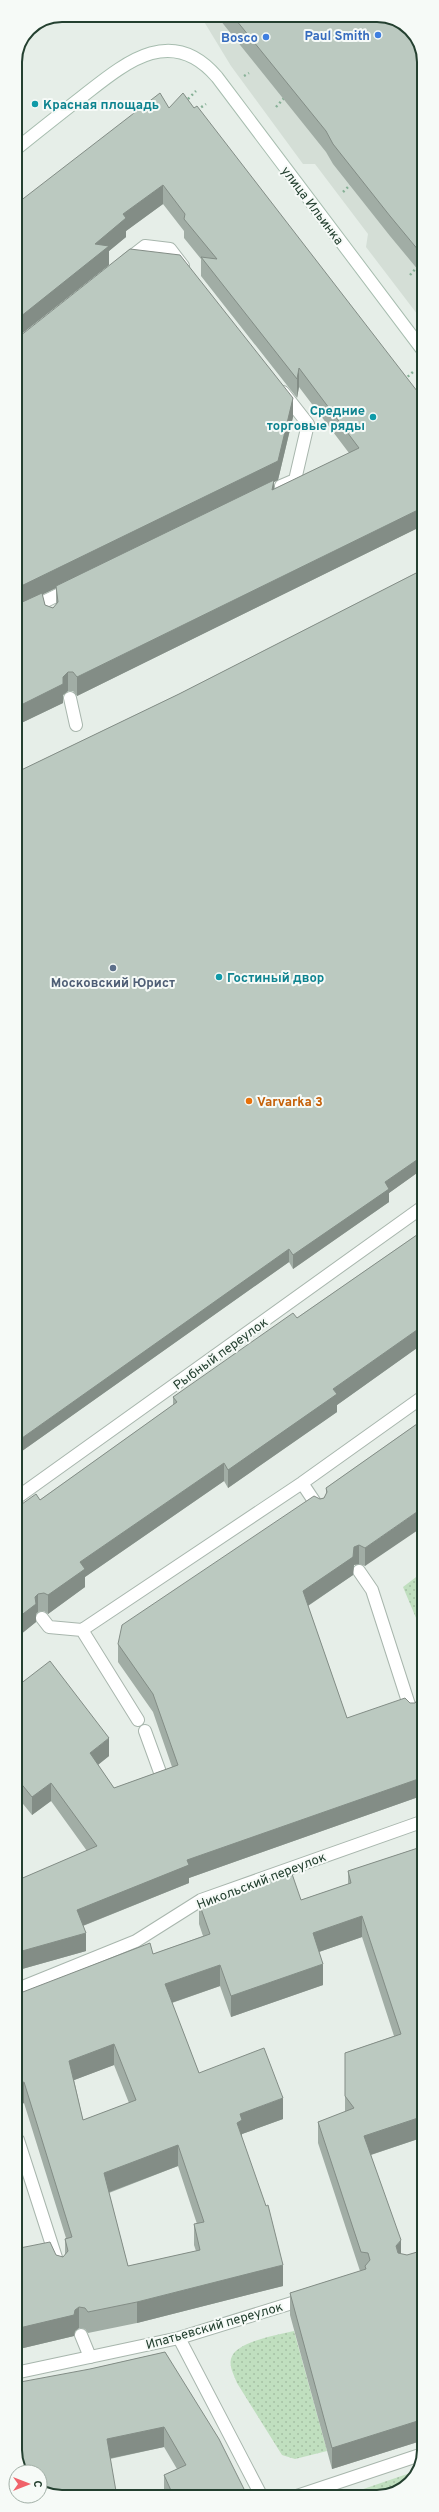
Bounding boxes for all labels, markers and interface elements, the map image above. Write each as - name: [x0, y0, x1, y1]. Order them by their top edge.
- place label: Paul Smith: [304, 29, 370, 45]
- marker: Paul Smith: [373, 30, 383, 40]
- place label: Bosco: [221, 31, 258, 47]
- marker: Bosco: [261, 32, 271, 42]
- place label: Красная площадь: [43, 98, 159, 114]
- marker: Красная площадь: [30, 99, 40, 109]
- street label: улица Ильинка: [277, 164, 346, 249]
- place label: Средние торговые ряды: [267, 404, 365, 435]
- marker: Средние торговые ряды: [368, 412, 378, 422]
- marker: Московский Юрист: [108, 963, 118, 973]
- place label: Гостиный двор: [227, 971, 324, 987]
- marker: Гостиный двор: [214, 972, 224, 982]
- place label: Московский Юрист: [51, 976, 175, 992]
- place label: Varvarka 3: [257, 1095, 323, 1111]
- marker: Varvarka 3: [244, 1096, 254, 1106]
- street label: Рыбный переулок: [171, 1315, 272, 1394]
- street label: Никольский переулок: [195, 1850, 329, 1914]
- street label: Ипатьевский переулок: [144, 2300, 285, 2354]
- north arrow: [8, 2464, 48, 2504]
- text: С: [30, 2480, 44, 2488]

